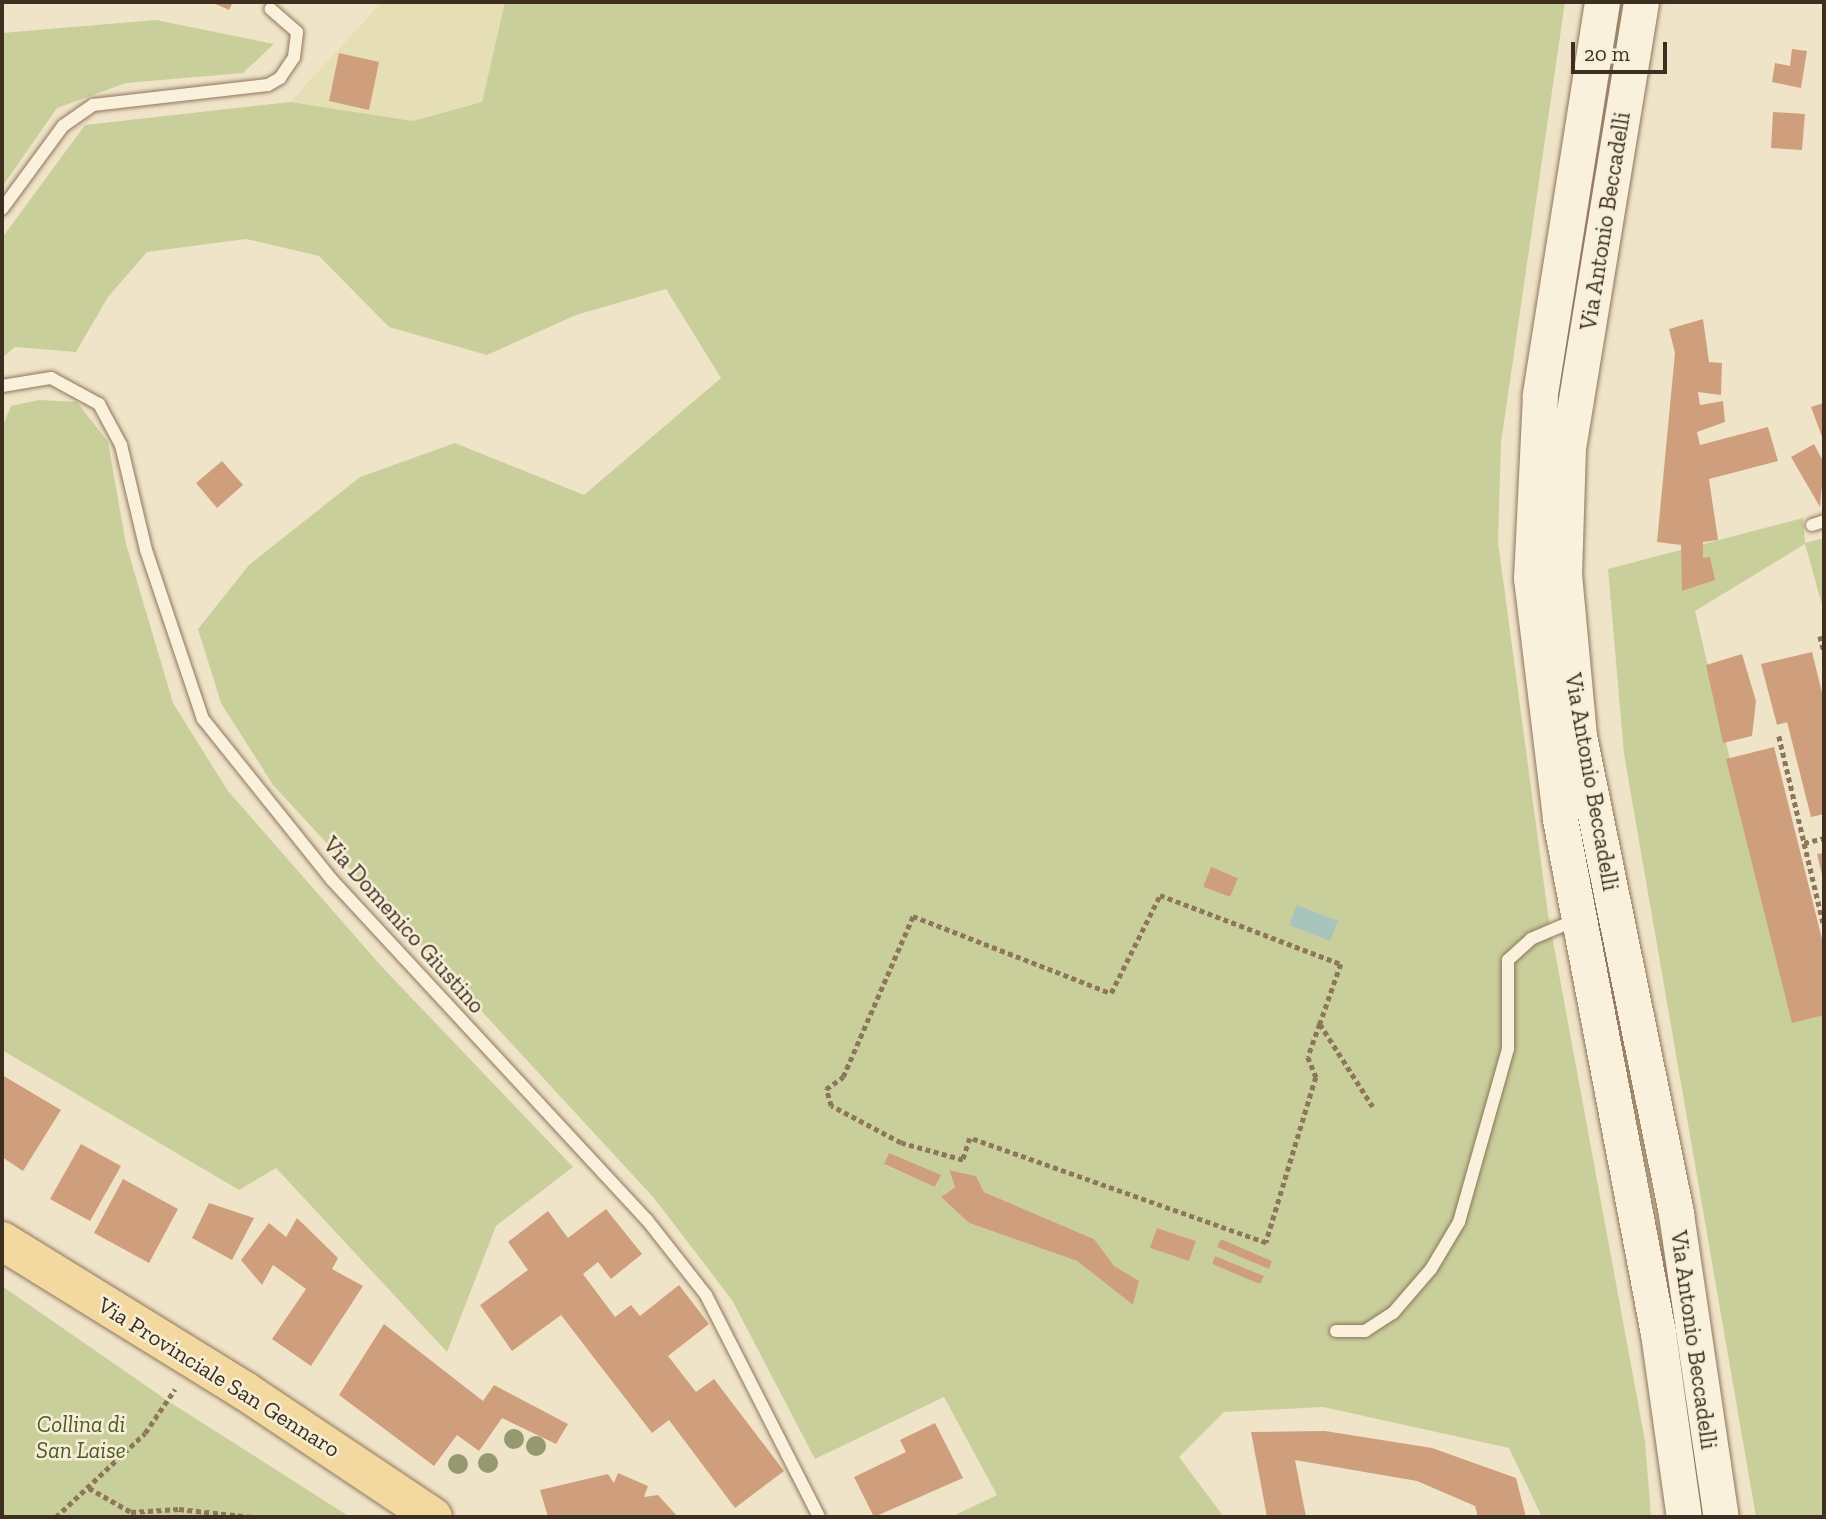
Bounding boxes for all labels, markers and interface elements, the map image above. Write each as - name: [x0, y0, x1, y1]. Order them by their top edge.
- scale bar: [1574, 28, 1670, 72]
- text: 20 m: [1584, 41, 1630, 66]
- street label: Via Antonio Beccadelli: [1574, 109, 1636, 333]
- street label: Via Antonio Beccadelli: [1559, 671, 1625, 893]
- street label: Via Domenico Giustino: [317, 831, 491, 1019]
- street label: Via Antonio Beccadelli: [1665, 1228, 1723, 1452]
- street label: Via Provinciale San Gennaro: [93, 1291, 345, 1463]
- park label: Collina di San Laise: [36, 1410, 126, 1464]

